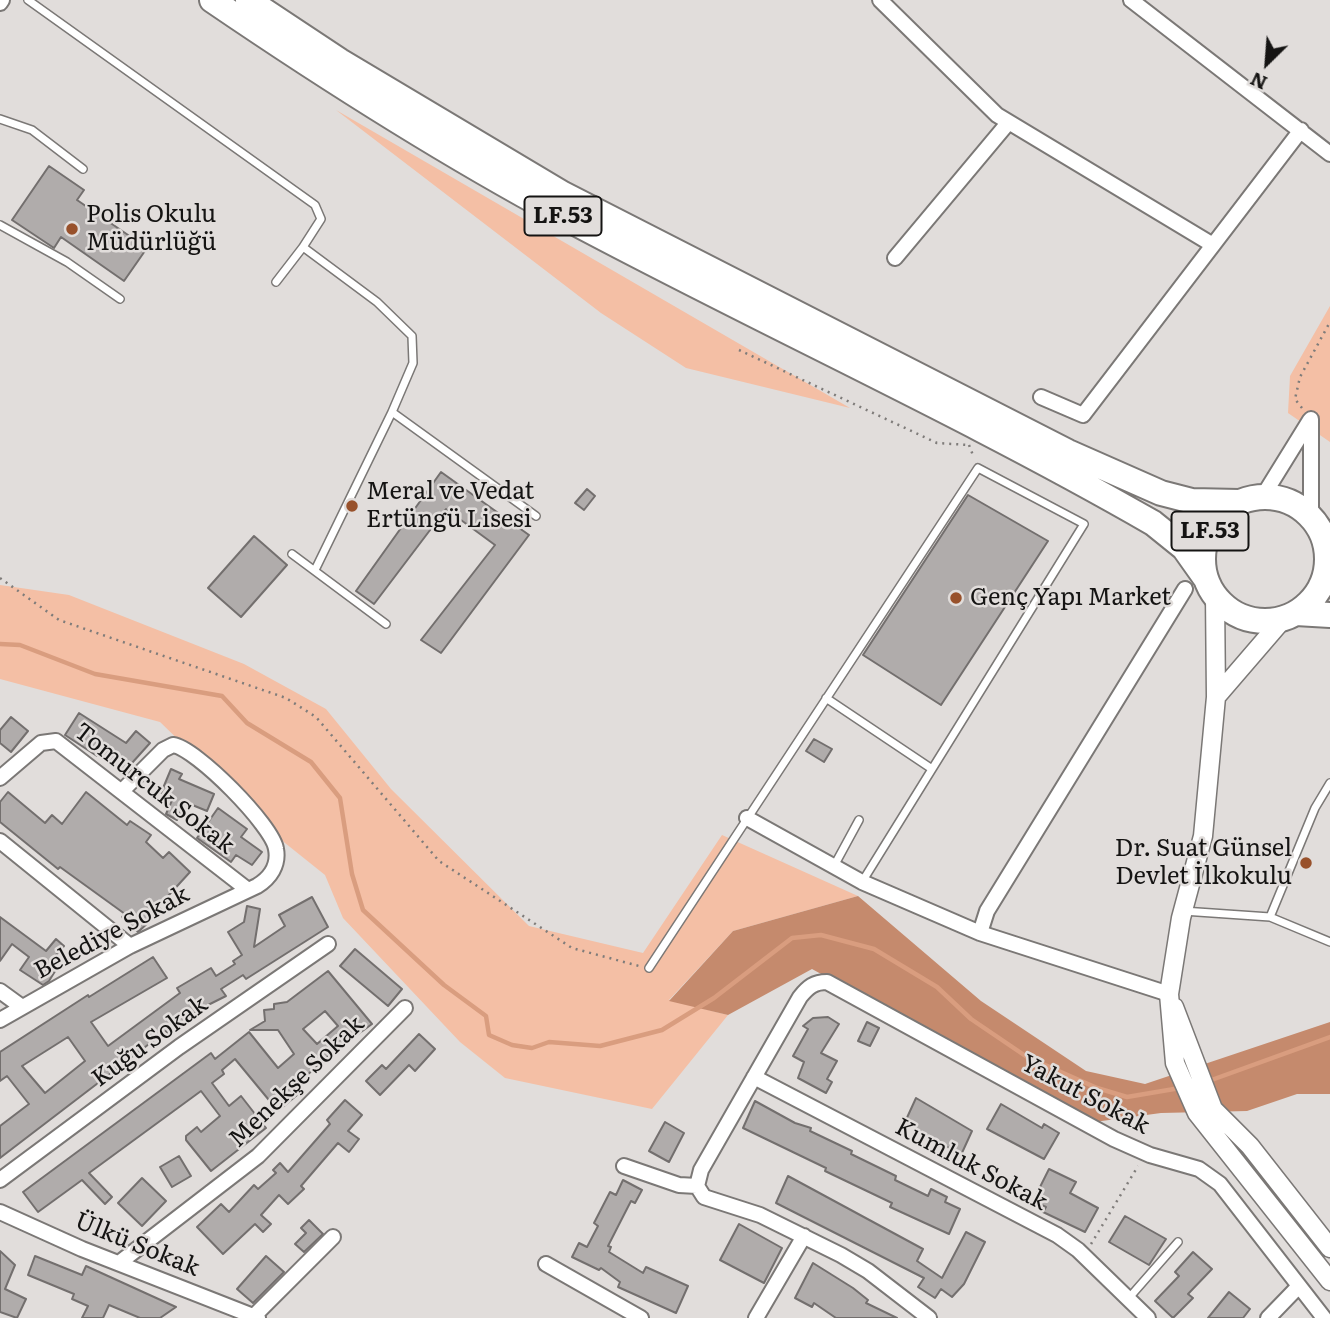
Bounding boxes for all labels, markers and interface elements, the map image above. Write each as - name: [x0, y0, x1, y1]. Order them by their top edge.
- north arrow: [1232, 28, 1302, 98]
- text: N: [1245, 66, 1271, 98]
- road number: LF.53: [524, 196, 602, 236]
- place label: Polis Okulu Müdürlüğü: [86, 201, 216, 257]
- marker: Polis Okulu Müdürlüğü: [64, 221, 80, 237]
- place label: Meral ve Vedat Ertüngü Lisesi: [366, 478, 534, 534]
- marker: Meral ve Vedat Ertüngü Lisesi: [344, 498, 360, 514]
- road number: LF.53: [1172, 512, 1248, 551]
- place label: Genç Yapı Market: [970, 584, 1171, 612]
- marker: Genç Yapı Market: [948, 590, 964, 606]
- street label: Tomurcuk Sokak: [68, 717, 240, 861]
- place label: Dr. Suat Günsel Devlet İlkokulu: [1115, 835, 1292, 891]
- marker: Dr. Suat Günsel Devlet İlkokulu: [1298, 855, 1314, 871]
- street label: Belediye Sokak: [30, 880, 194, 986]
- street label: Kuğu Sokak: [87, 990, 213, 1094]
- street label: Menekşe Sokak: [223, 1010, 371, 1154]
- street label: Yakut Sokak: [1016, 1049, 1154, 1141]
- street label: Kumluk Sokak: [890, 1113, 1052, 1217]
- street label: Ülkü Sokak: [70, 1207, 204, 1283]

